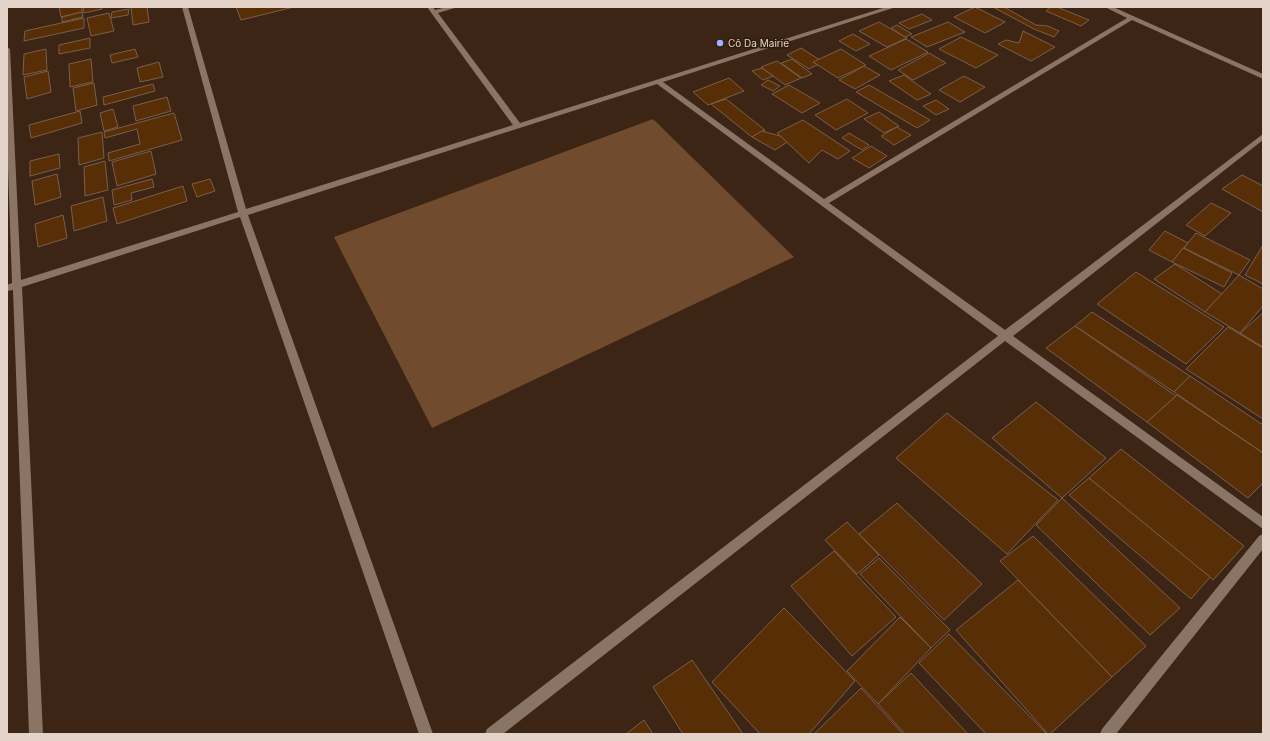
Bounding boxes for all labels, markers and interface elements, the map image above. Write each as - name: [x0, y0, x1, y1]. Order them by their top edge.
- place label: Cô Da Mairie: [728, 37, 789, 49]
- marker: Cô Da Mairie: [715, 38, 725, 48]

